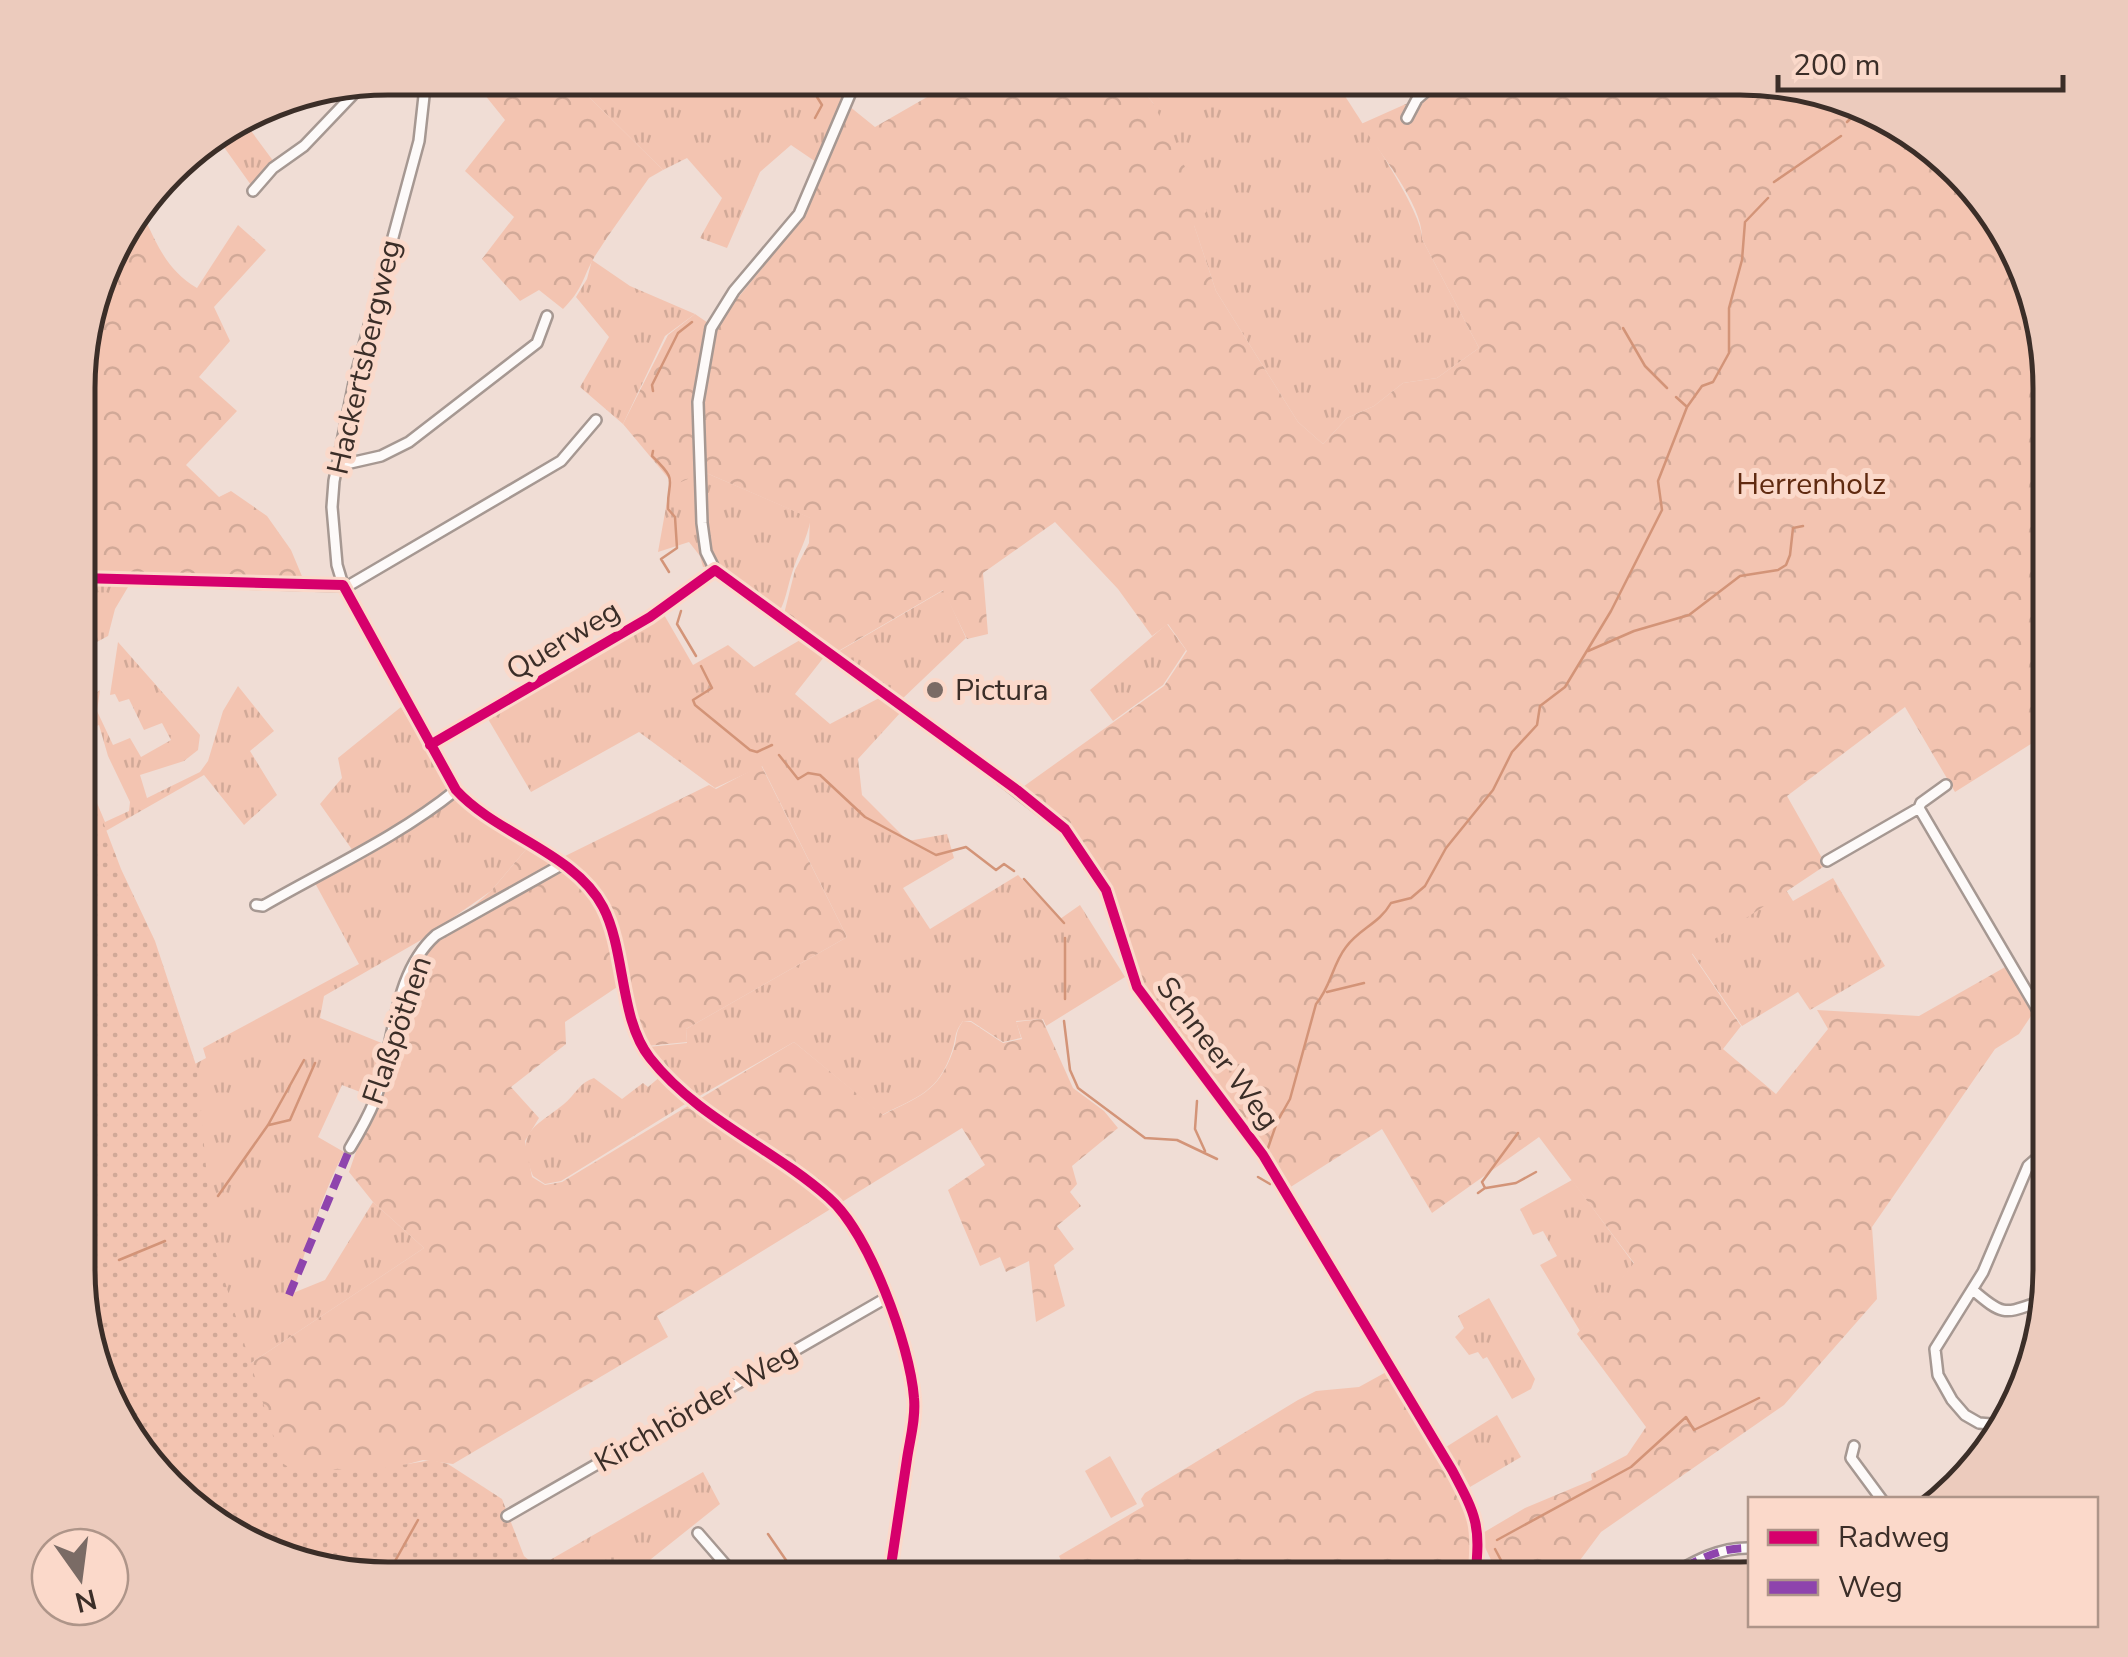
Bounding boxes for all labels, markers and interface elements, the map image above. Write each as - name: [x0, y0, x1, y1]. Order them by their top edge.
- scale bar: [1778, 30, 2063, 92]
- text: 200 m: [1793, 45, 1880, 86]
- street label: Hackertsbergweg: [318, 236, 411, 479]
- park label: Herrenholz: [1736, 464, 1886, 505]
- street label: Querweg: [499, 590, 628, 690]
- place label: Pictura: [955, 670, 1049, 711]
- marker: Pictura: [924, 679, 946, 701]
- street label: Flaßpöthen: [353, 951, 442, 1110]
- street label: Schneer Weg: [1147, 968, 1289, 1138]
- street label: Kirchhörder Weg: [587, 1333, 805, 1482]
- legend: [1748, 1497, 2098, 1627]
- text: Radweg: [1838, 1517, 1950, 1558]
- north arrow: [30, 1527, 130, 1627]
- text: Weg: [1838, 1567, 1903, 1608]
- text: N: [71, 1579, 101, 1621]

